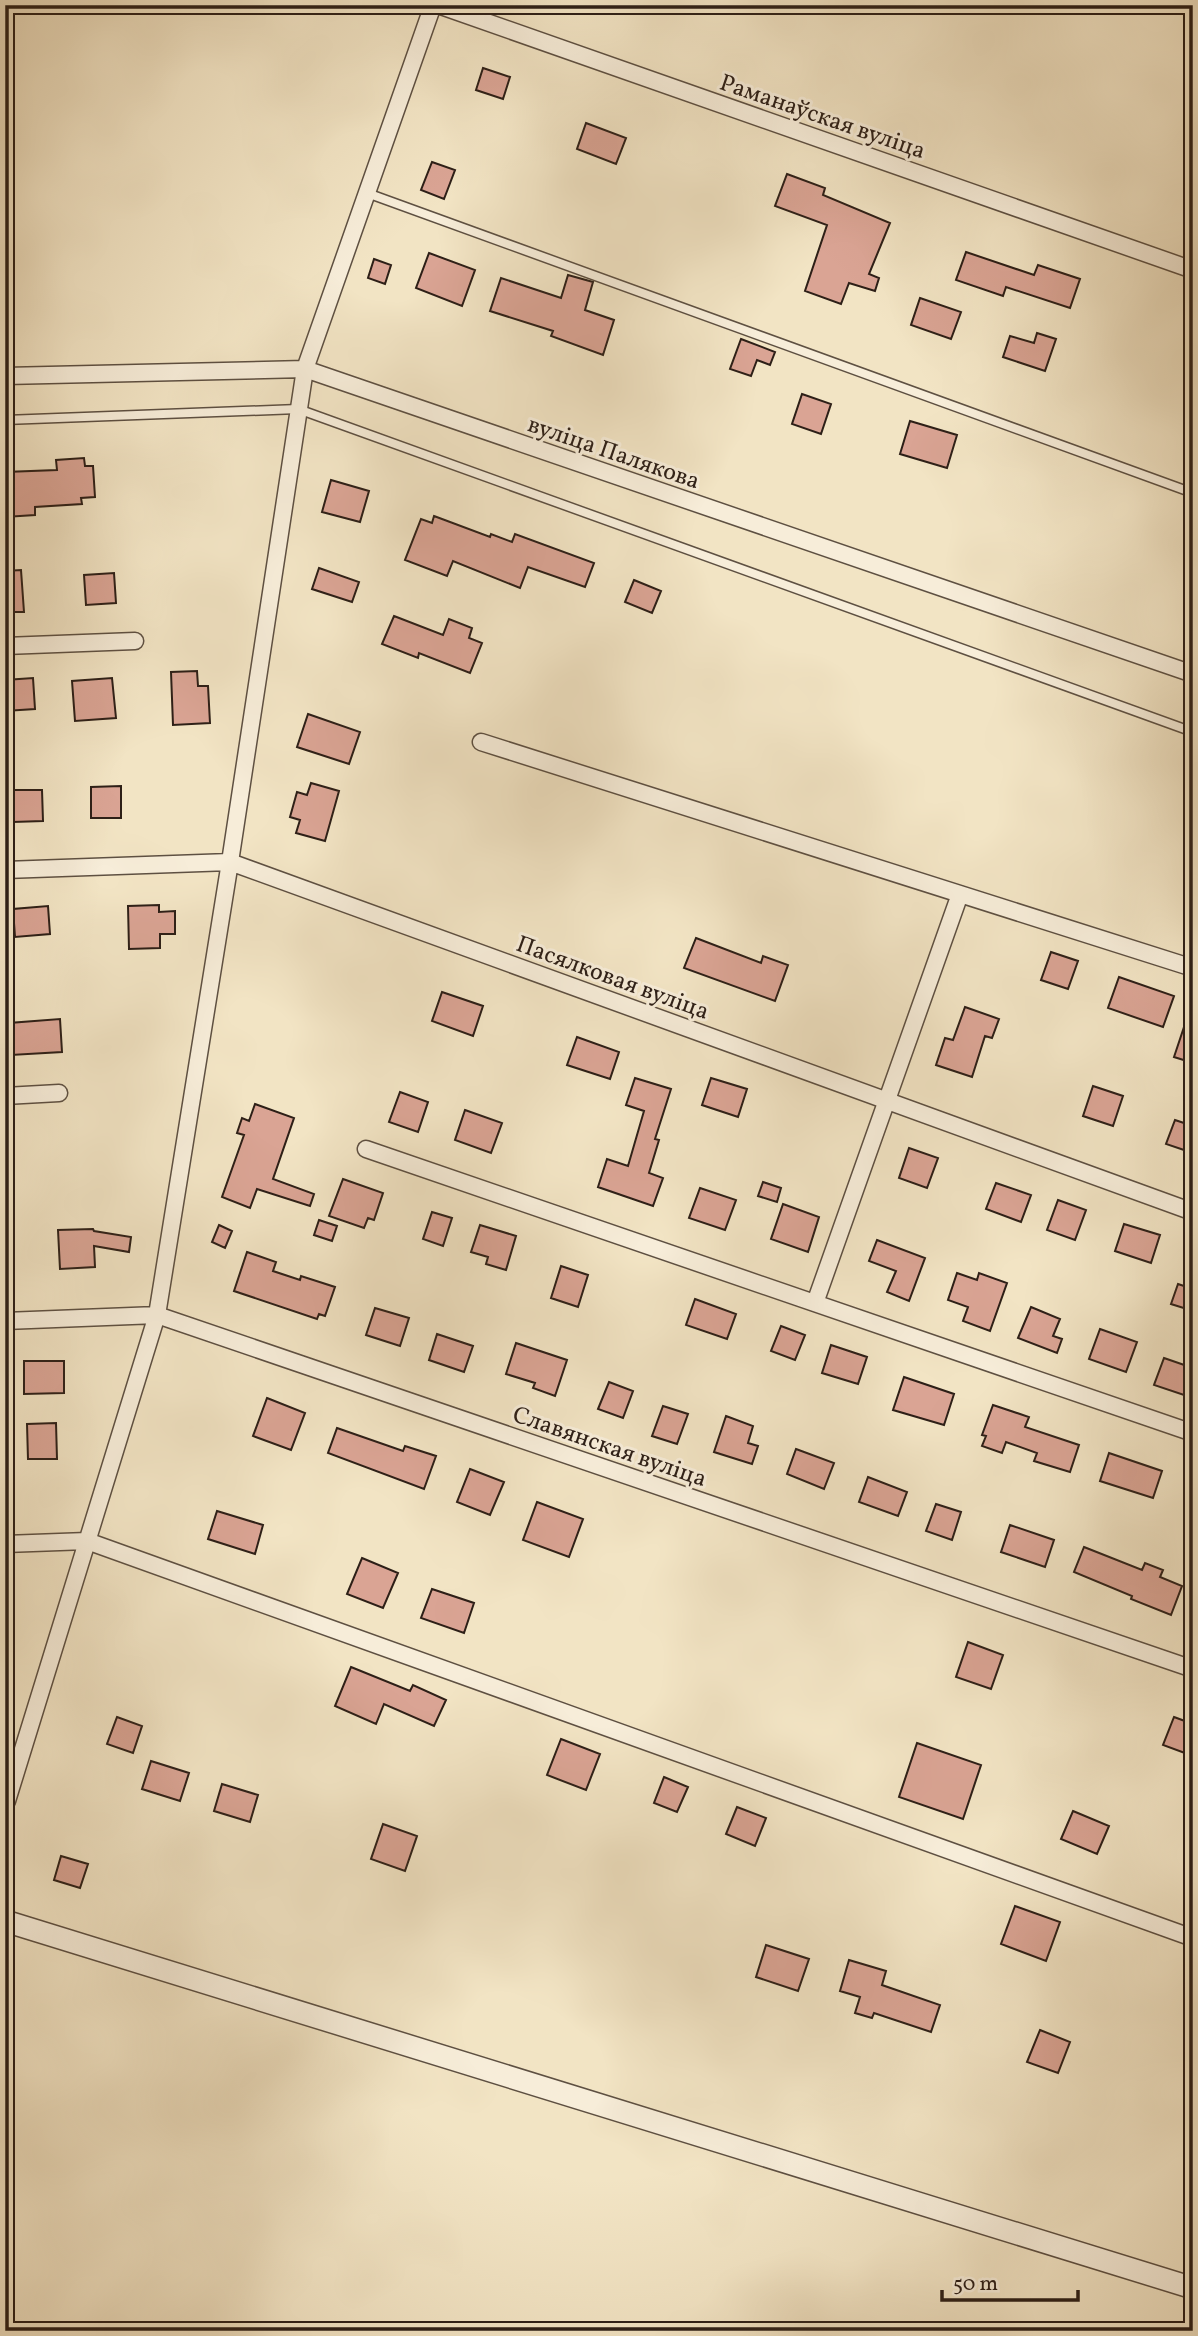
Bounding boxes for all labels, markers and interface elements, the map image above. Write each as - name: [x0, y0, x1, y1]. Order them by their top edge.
- street label: Раманаўская вуліца: [715, 67, 930, 169]
- street label: вуліца Палякова: [523, 408, 704, 499]
- street label: Пасялковая вуліца: [511, 928, 714, 1030]
- street label: Славянская вуліца: [508, 1399, 711, 1497]
- scale bar: [942, 2259, 1079, 2303]
- text: 50 m: [953, 2270, 998, 2299]

